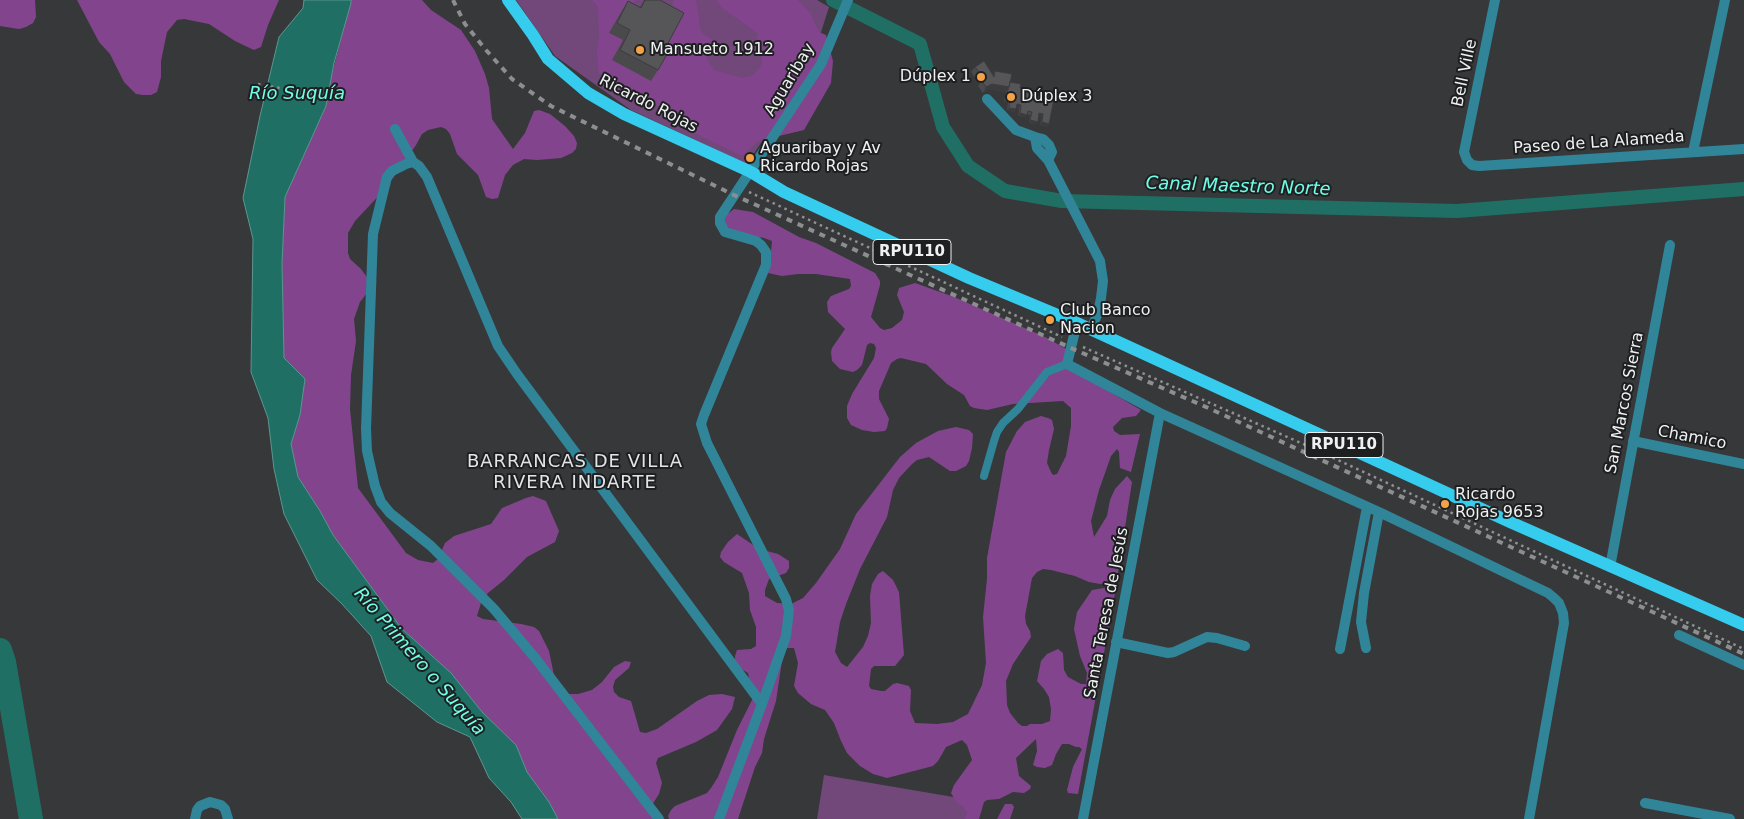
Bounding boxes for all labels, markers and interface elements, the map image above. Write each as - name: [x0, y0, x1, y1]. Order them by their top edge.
- street label: Bell Ville: [1448, 37, 1482, 109]
- place label: Mansueto 1912: [650, 40, 774, 60]
- street label: Aguaribay: [761, 40, 819, 120]
- marker: Mansueto 1912: [634, 44, 646, 56]
- place label: Dúplex 1: [900, 67, 971, 87]
- street label: Ricardo Rojas: [595, 71, 701, 137]
- marker: Dúplex 1: [975, 71, 987, 83]
- water label: Río Suquía: [249, 83, 345, 105]
- place label: Dúplex 3: [1021, 87, 1092, 107]
- marker: Dúplex 3: [1005, 91, 1017, 103]
- street label: Paseo de La Alameda: [1513, 127, 1685, 159]
- place label: Aguaribay y Av Ricardo Rojas: [760, 139, 881, 177]
- marker: Aguaribay y Av Ricardo Rojas: [744, 152, 756, 164]
- water label: Canal Maestro Norte: [1145, 173, 1331, 201]
- road number: RPU110: [873, 240, 951, 264]
- place label: Club Banco Nacion: [1060, 301, 1151, 339]
- marker: Club Banco Nacion: [1044, 314, 1056, 326]
- street label: San Marcos Sierra: [1602, 330, 1648, 476]
- street label: Chamico: [1656, 422, 1728, 454]
- road number: RPU110: [1305, 432, 1383, 458]
- district label: BARRANCAS DE VILLA RIVERA INDARTE: [465, 451, 685, 494]
- place label: Ricardo Rojas 9653: [1455, 485, 1544, 523]
- marker: Ricardo Rojas 9653: [1439, 498, 1451, 510]
- street label: Santa Teresa de Jesús: [1081, 526, 1133, 700]
- water label: Río Primero o Suquía: [349, 584, 489, 740]

